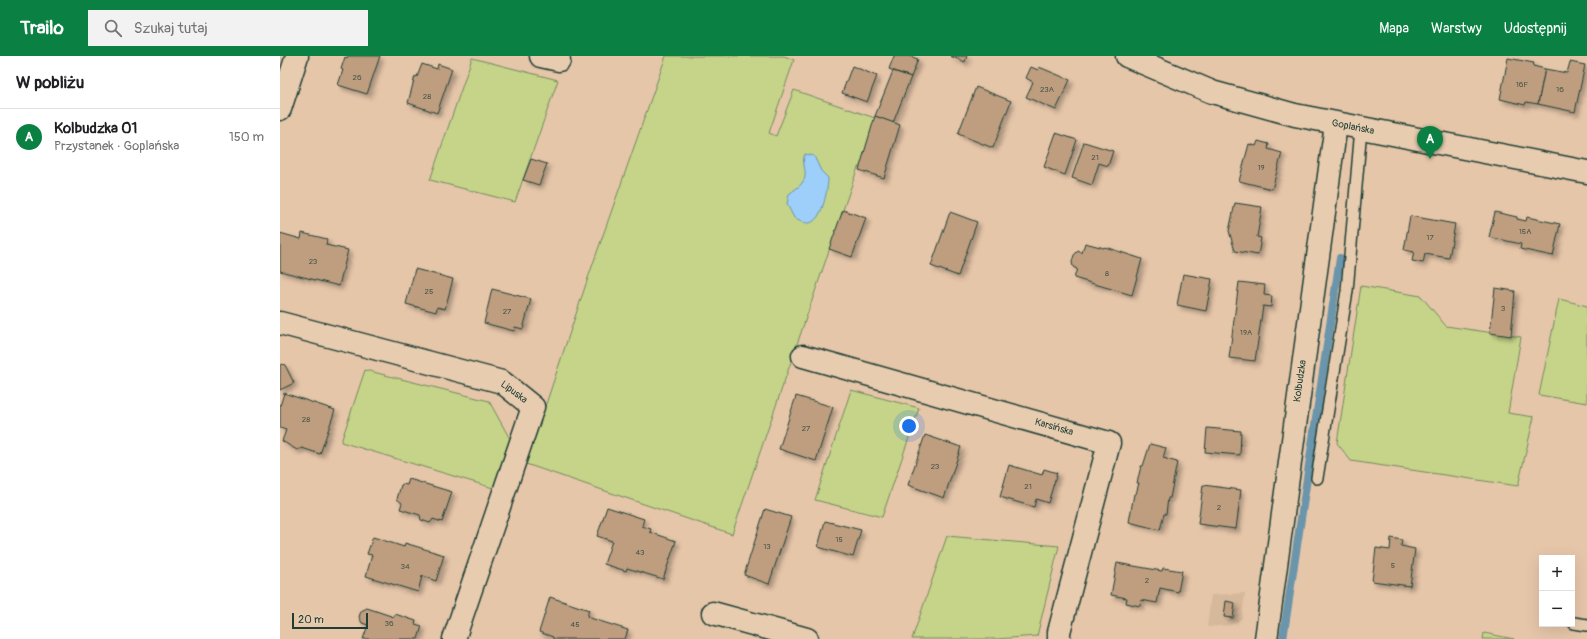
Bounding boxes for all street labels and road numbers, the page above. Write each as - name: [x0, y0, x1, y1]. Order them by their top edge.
- street label: Goplańska: [1331, 117, 1376, 137]
- street label: Kolbudzka: [1291, 359, 1309, 403]
- street label: Lipuska: [498, 378, 530, 406]
- street label: Karsińska: [1033, 416, 1075, 438]

